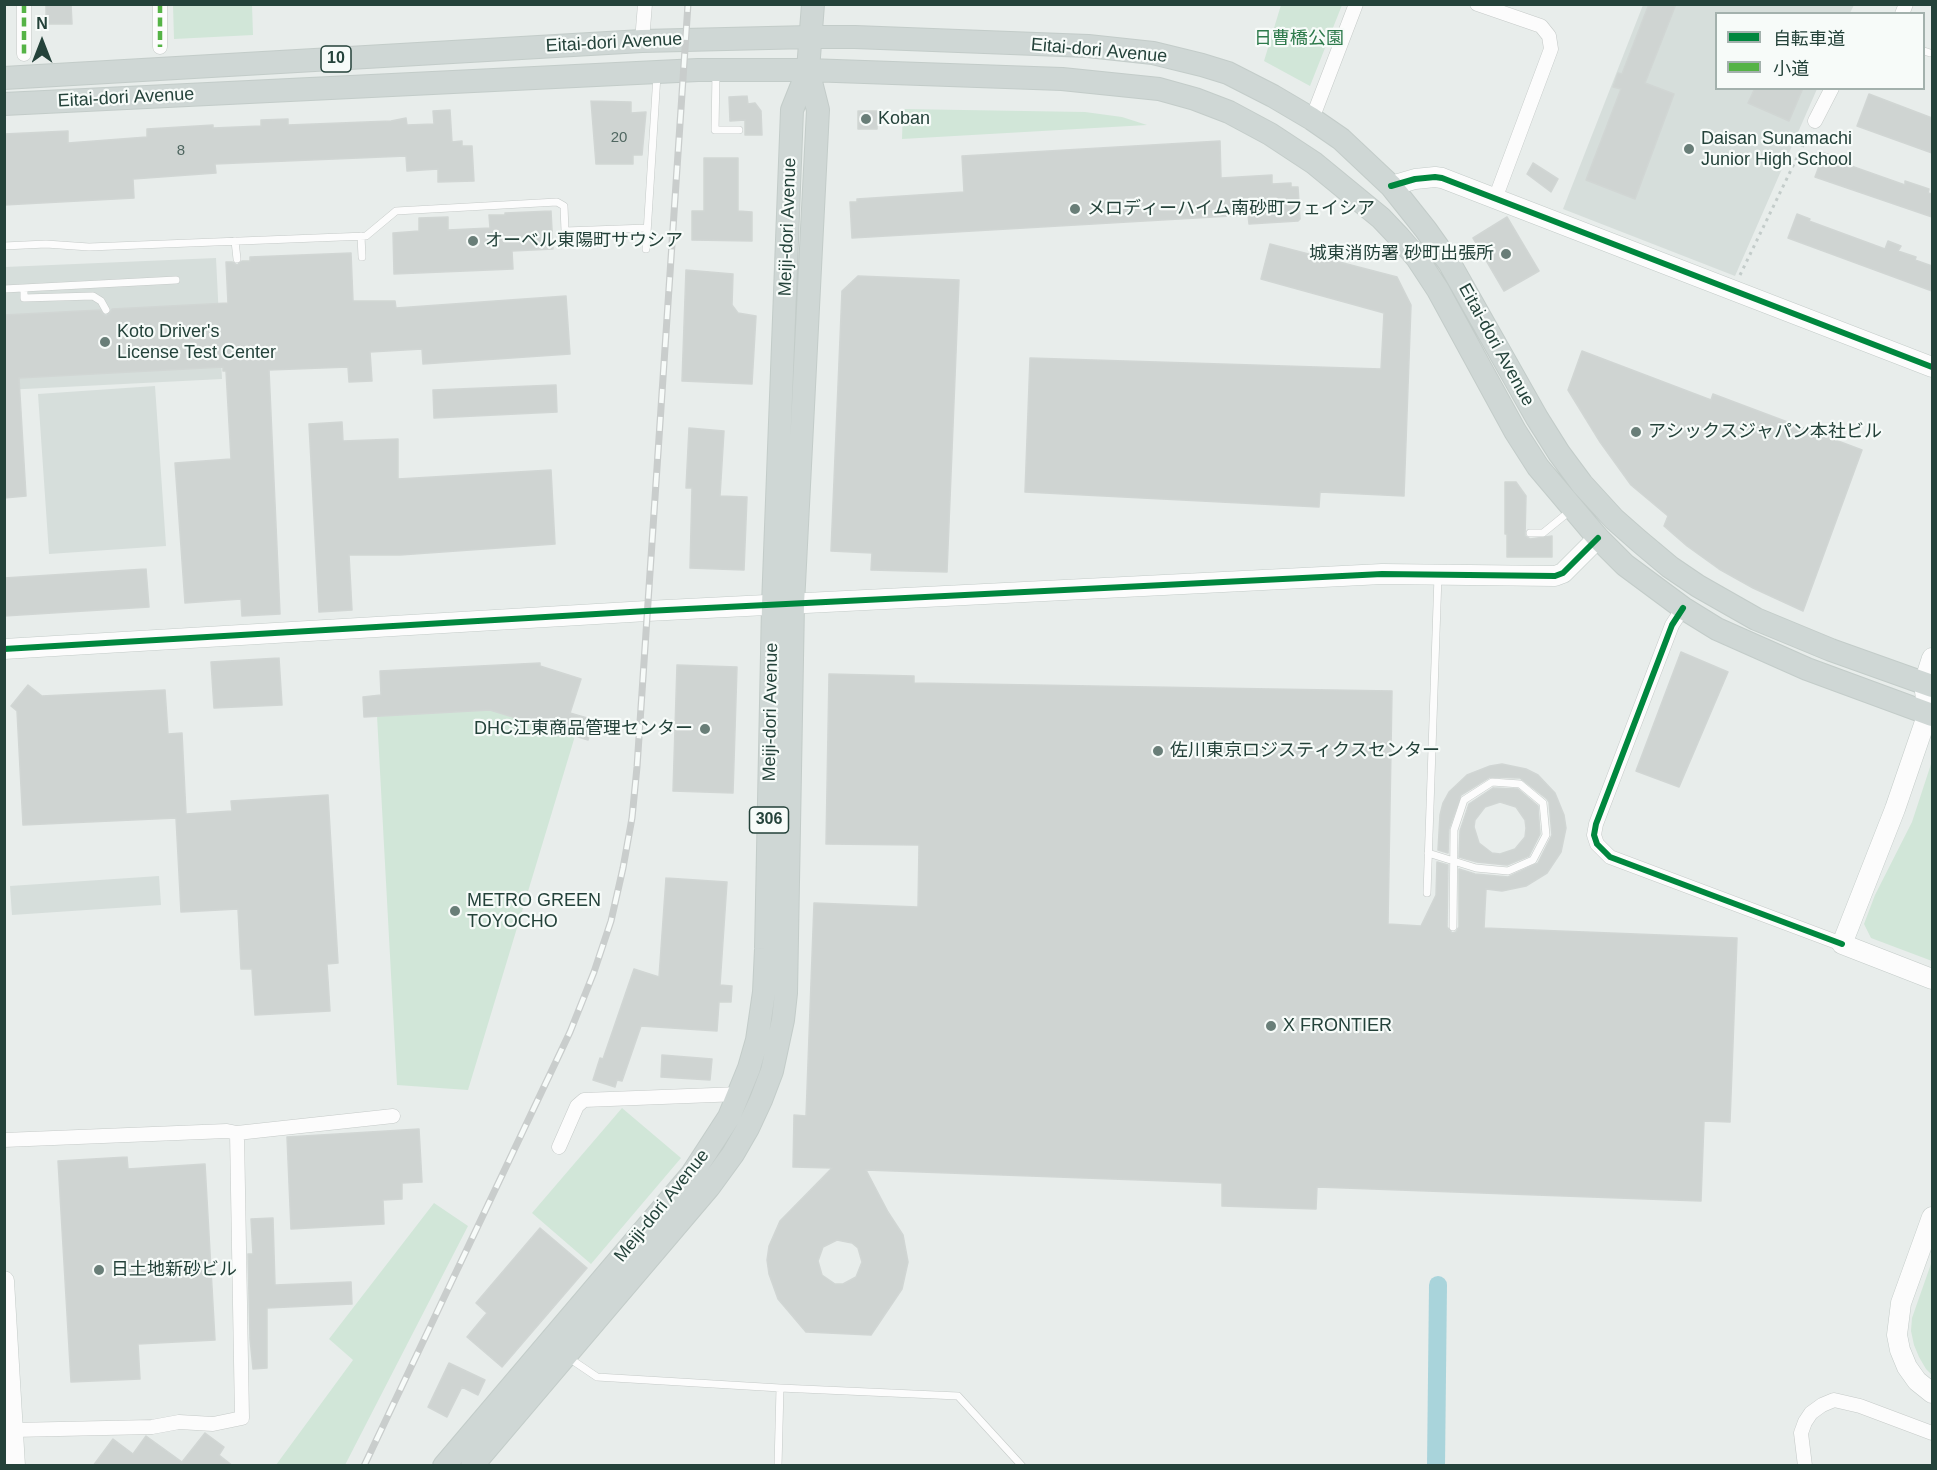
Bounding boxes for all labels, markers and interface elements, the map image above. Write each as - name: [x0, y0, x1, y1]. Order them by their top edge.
- north arrow: [12, 12, 72, 72]
- legend: [1715, 12, 1925, 90]
- text: N: [36, 15, 48, 32]
- park label: 日曹橋公園: [1254, 28, 1344, 50]
- street label: Eitai-dori Avenue: [545, 29, 683, 57]
- text: 自転車道: [1773, 29, 1845, 49]
- street label: Eitai-dori Avenue: [1030, 34, 1168, 68]
- road number: 10: [321, 46, 351, 72]
- text: 小道: [1773, 59, 1809, 79]
- street label: Eitai-dori Avenue: [57, 84, 195, 112]
- place label: Koban: [878, 108, 930, 130]
- marker: Koban: [859, 112, 873, 126]
- place label: Daisan Sunamachi Junior High School: [1701, 128, 1852, 170]
- house number: 20: [611, 129, 627, 147]
- house number: 8: [177, 142, 185, 160]
- marker: Daisan Sunamachi Junior High School: [1682, 142, 1696, 156]
- street label: Meiji-dori Avenue: [775, 157, 801, 297]
- place label: メロディーハイム南砂町フェイシア: [1087, 198, 1375, 220]
- marker: メロディーハイム南砂町フェイシア: [1068, 202, 1082, 216]
- place label: オーベル東陽町サウシア: [485, 230, 683, 252]
- marker: オーベル東陽町サウシア: [466, 234, 480, 248]
- place label: 城東消防署 砂町出張所: [1309, 243, 1494, 265]
- marker: 城東消防署 砂町出張所: [1499, 247, 1513, 261]
- street label: Eitai-dori Avenue: [1453, 280, 1539, 410]
- place label: Koto Driver's License Test Center: [117, 321, 276, 364]
- marker: Koto Driver's License Test Center: [98, 335, 112, 349]
- place label: アシックスジャパン本社ビル: [1648, 421, 1882, 443]
- marker: アシックスジャパン本社ビル: [1629, 425, 1643, 439]
- street label: Meiji-dori Avenue: [759, 642, 783, 782]
- place label: DHC江東商品管理センター: [474, 718, 693, 740]
- marker: DHC江東商品管理センター: [698, 722, 712, 736]
- place label: 佐川東京ロジスティクスセンター: [1170, 740, 1440, 762]
- marker: 佐川東京ロジスティクスセンター: [1151, 744, 1165, 758]
- road number: 306: [750, 807, 788, 833]
- place label: METRO GREEN TOYOCHO: [467, 890, 601, 932]
- marker: METRO GREEN TOYOCHO: [448, 904, 462, 918]
- place label: X FRONTIER: [1283, 1015, 1392, 1037]
- marker: X FRONTIER: [1264, 1019, 1278, 1033]
- street label: Meiji-dori Avenue: [610, 1145, 714, 1267]
- place label: 日土地新砂ビル: [111, 1259, 237, 1281]
- marker: 日土地新砂ビル: [92, 1263, 106, 1277]

